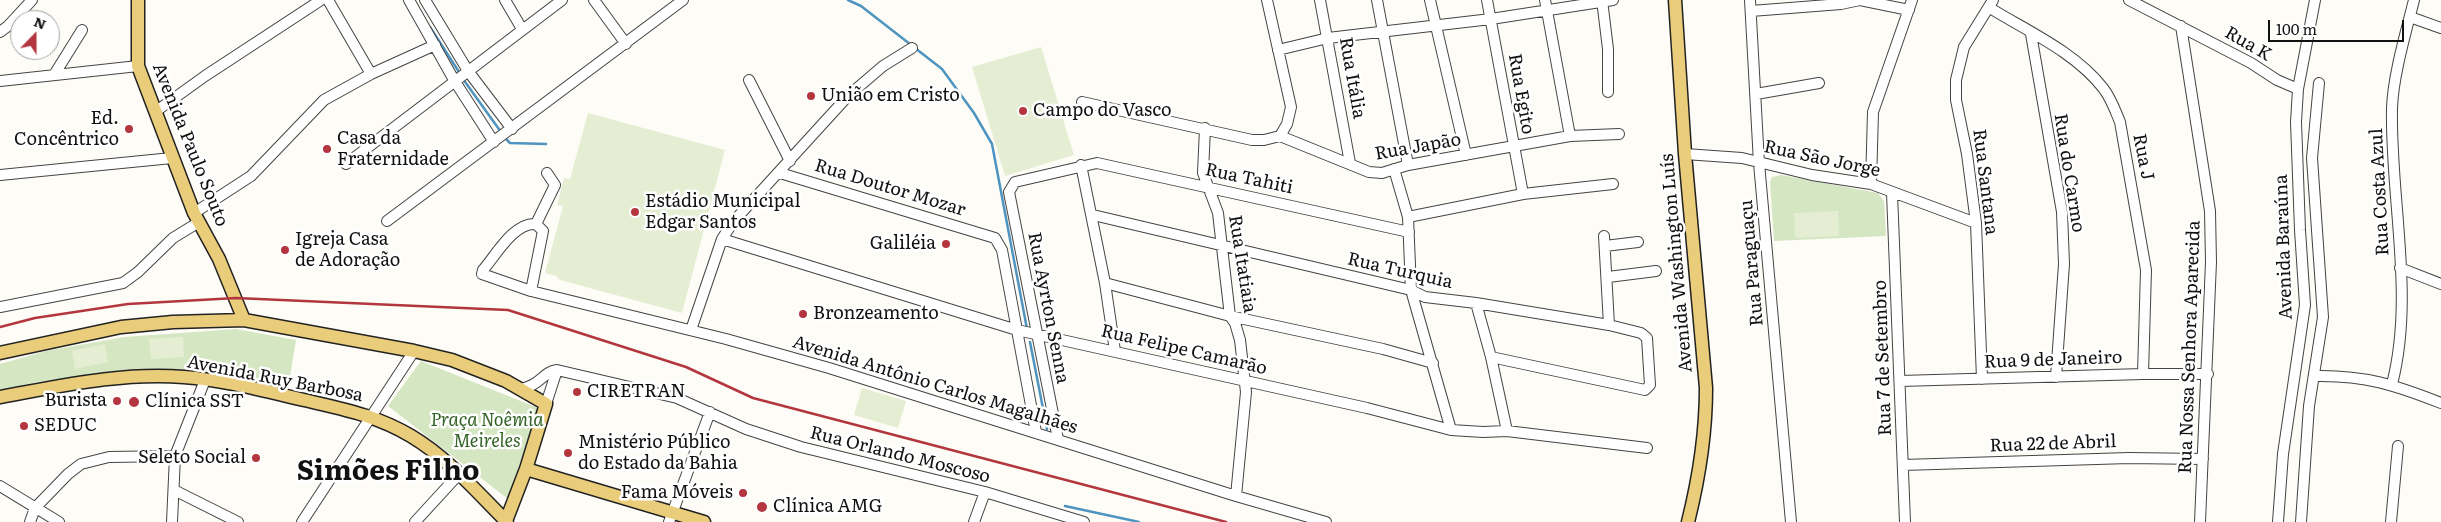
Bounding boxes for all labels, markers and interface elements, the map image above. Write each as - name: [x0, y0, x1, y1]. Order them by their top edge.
- north arrow: [10, 10, 60, 60]
- scale bar: [2271, 10, 2407, 42]
- text: N: [31, 11, 49, 33]
- text: 100 m: [2276, 17, 2317, 40]
- street label: Rua K: [2221, 22, 2275, 66]
- street label: Rua Itália: [1334, 36, 1370, 120]
- street label: Rua Egito: [1503, 52, 1539, 136]
- street label: Avenida Paulo Souto: [147, 60, 233, 230]
- place label: União em Cristo: [821, 85, 960, 107]
- marker: União em Cristo: [805, 90, 817, 102]
- place label: Campo do Vasco: [1033, 100, 1172, 122]
- marker: Campo do Vasco: [1017, 105, 1029, 117]
- place label: Ed. Concêntrico: [14, 108, 119, 150]
- street label: Rua do Carmo: [2049, 112, 2089, 234]
- marker: Ed. Concêntrico: [123, 123, 135, 135]
- place label: Casa da Fraternidade: [337, 128, 449, 170]
- street label: Rua Santana: [1968, 128, 2002, 236]
- street label: Rua Costa Azul: [2366, 128, 2394, 256]
- street label: Rua Japão: [1373, 129, 1463, 165]
- street label: Rua J: [2128, 132, 2158, 182]
- street label: Rua São Jorge: [1762, 136, 1882, 182]
- marker: Casa da Fraternidade: [321, 143, 333, 155]
- street label: Avenida Washington Luís: [1657, 153, 1697, 373]
- street label: Rua Doutor Mozar: [812, 155, 968, 221]
- street label: Rua Tahiti: [1203, 159, 1295, 199]
- street label: Avenida Baraúna: [2271, 174, 2297, 320]
- place label: Estádio Municipal Edgar Santos: [645, 191, 801, 233]
- street label: Rua Paraguaçu: [1736, 199, 1768, 327]
- marker: Estádio Municipal Edgar Santos: [629, 206, 641, 218]
- street label: Rua Itatiaia: [1224, 213, 1260, 315]
- street label: Rua Nossa Senhora Aparecida: [2175, 220, 2205, 474]
- place label: Igreja Casa de Adoração: [295, 229, 400, 272]
- street label: Rua Ayrton Senna: [1023, 230, 1073, 386]
- place label: Galiléia: [870, 233, 936, 255]
- marker: Galiléia: [940, 238, 952, 250]
- marker: Igreja Casa de Adoração: [279, 244, 291, 256]
- street label: Rua Turquia: [1345, 248, 1455, 294]
- street label: Rua 7 de Setembro: [1869, 280, 1897, 436]
- place label: Bronzeamento: [813, 303, 939, 325]
- marker: Bronzeamento: [797, 308, 809, 320]
- street label: Rua Felipe Camarão: [1099, 320, 1269, 380]
- street label: Avenida Antônio Carlos Magalhães: [790, 331, 1080, 439]
- street label: Rua 9 de Janeiro: [1983, 347, 2123, 373]
- street label: Avenida Ruy Barbosa: [185, 351, 365, 407]
- place label: CIRETRAN: [587, 381, 686, 403]
- marker: CIRETRAN: [571, 386, 583, 398]
- place label: Burista: [44, 390, 107, 412]
- place label: Clínica SST: [145, 391, 244, 413]
- marker: Burista: [111, 395, 123, 407]
- marker: Clínica SST: [127, 395, 141, 409]
- park label: Praça Noêmia Meireles: [430, 410, 544, 452]
- place label: SEDUC: [34, 415, 97, 437]
- marker: SEDUC: [18, 420, 30, 432]
- street label: Rua Orlando Moscoso: [808, 422, 992, 488]
- street label: Rua 22 de Abril: [1989, 431, 2117, 457]
- place label: Mnistério Público do Estado da Bahia: [578, 432, 738, 474]
- place label: Seleto Social: [138, 447, 246, 469]
- marker: Mnistério Público do Estado da Bahia: [562, 447, 574, 459]
- marker: Seleto Social: [250, 452, 262, 464]
- district label: Simões Filho: [297, 455, 479, 489]
- place label: Fama Móveis: [621, 482, 733, 504]
- marker: Fama Móveis: [737, 487, 749, 499]
- place label: Clínica AMG: [773, 496, 882, 518]
- marker: Clínica AMG: [755, 500, 769, 514]

